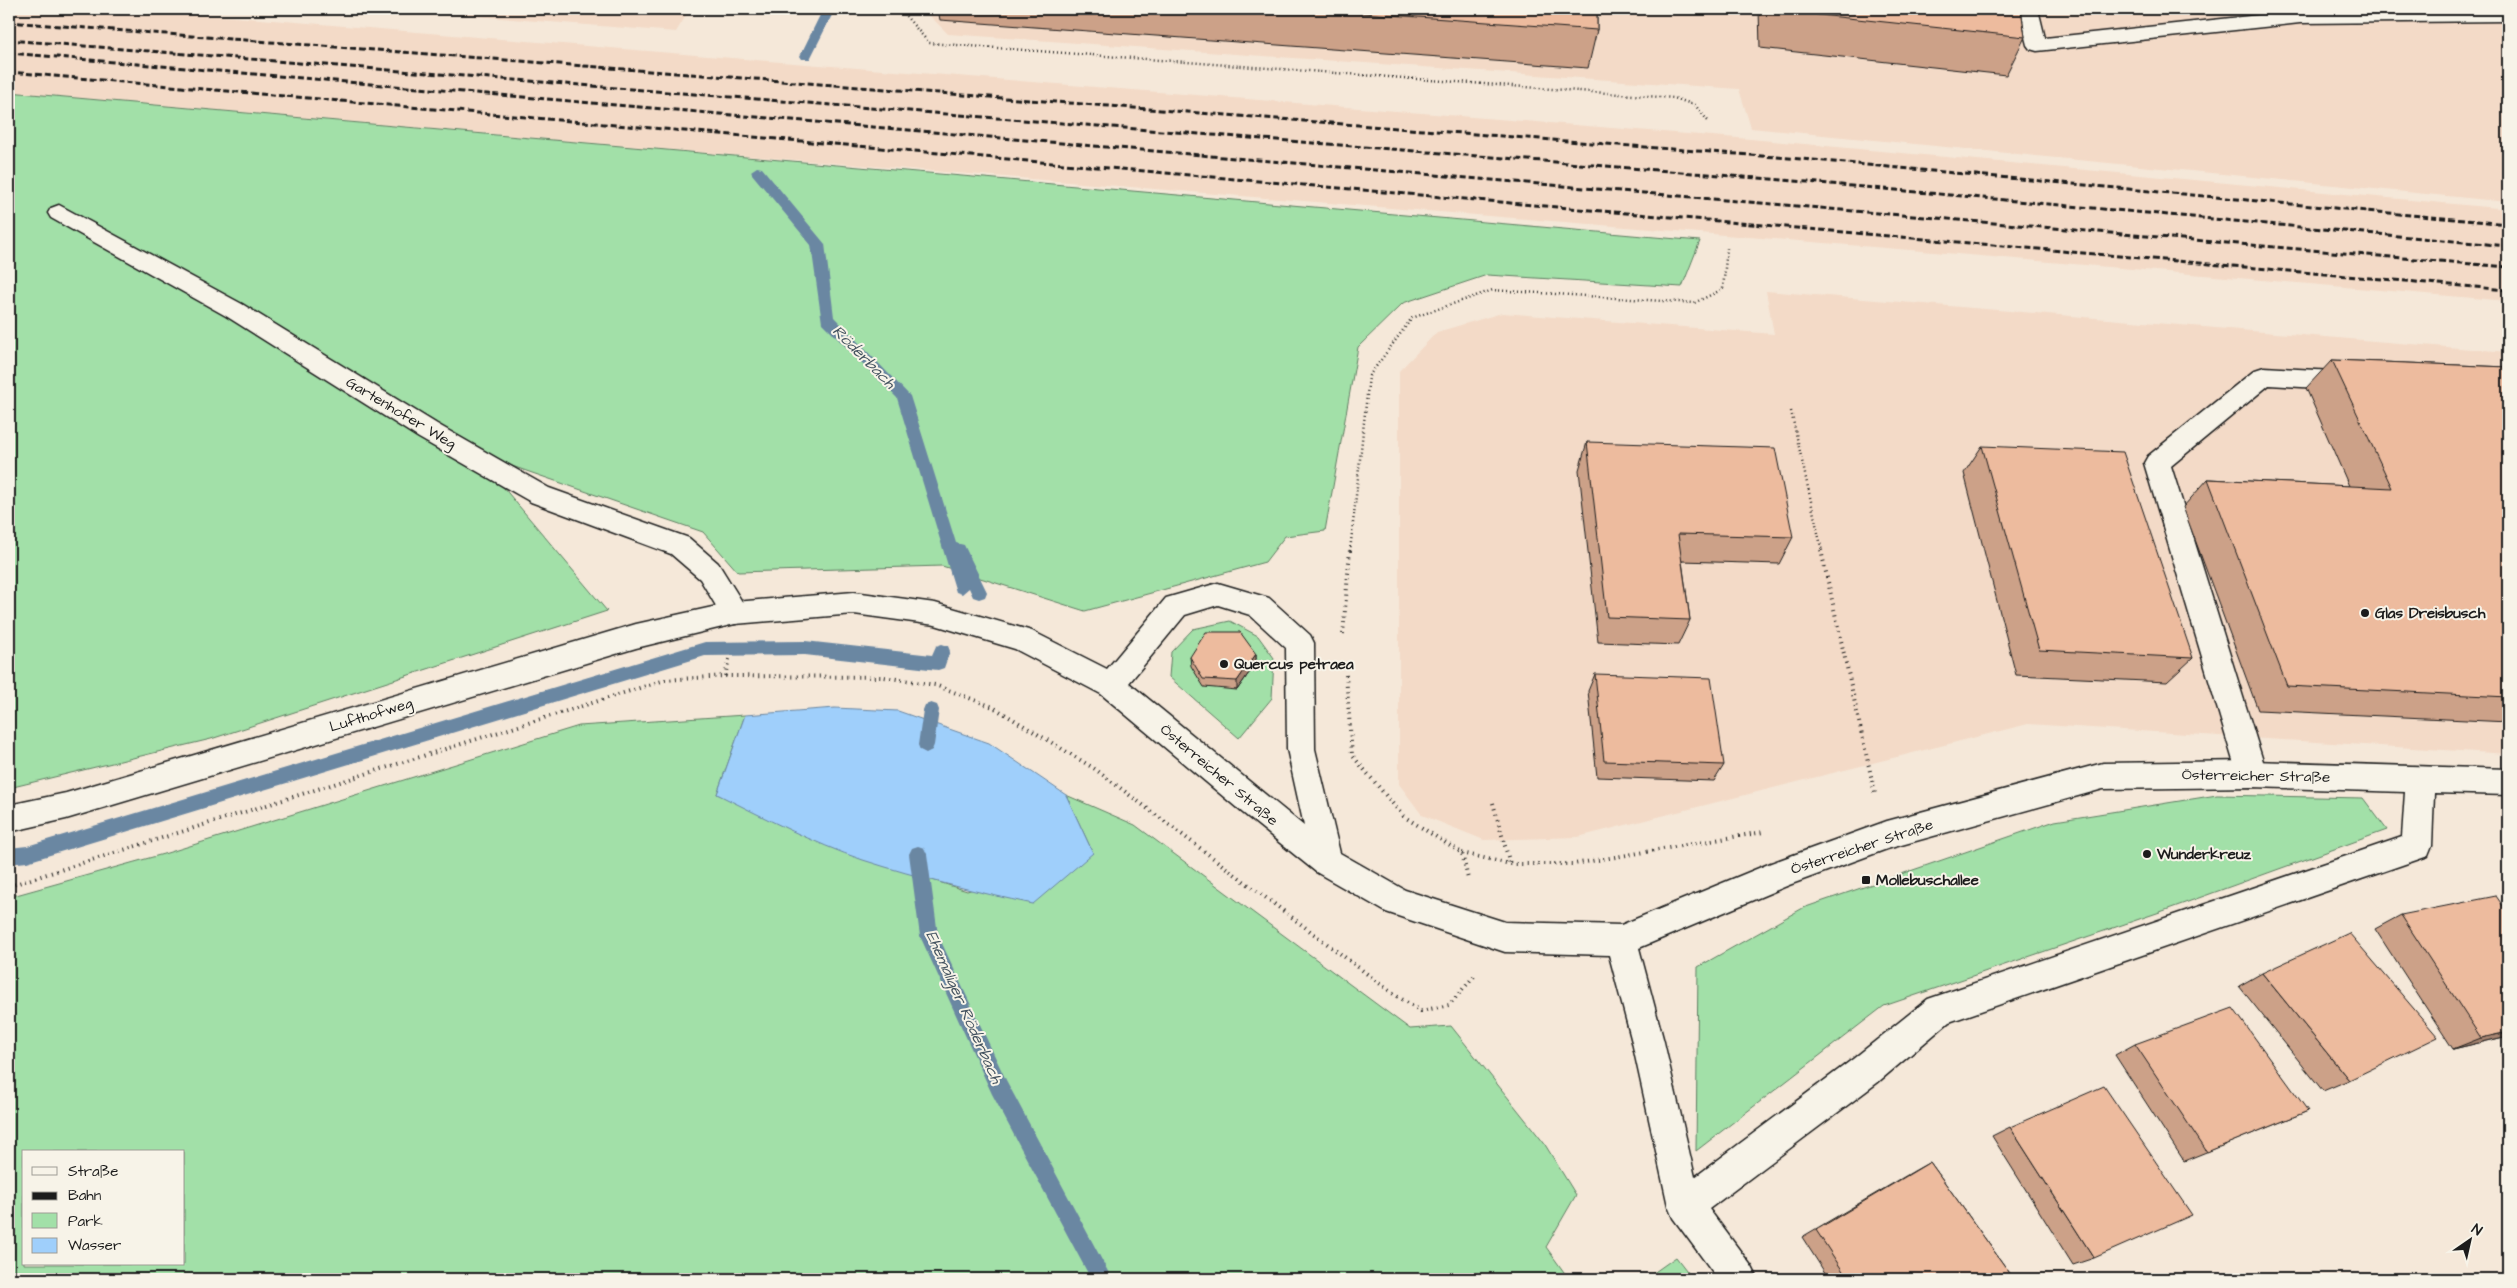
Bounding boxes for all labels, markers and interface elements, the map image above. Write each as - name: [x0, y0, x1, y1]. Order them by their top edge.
- water label: Röderbach: [827, 320, 901, 394]
- street label: Gartenhofer Weg: [341, 372, 460, 455]
- place label: Glas Dreisbusch: [2375, 603, 2486, 624]
- marker: Glas Dreisbusch: [2359, 607, 2371, 619]
- place label: Quercus petraea: [1234, 654, 1354, 675]
- marker: Quercus petraea: [1218, 658, 1230, 670]
- street label: Lufthofweg: [327, 692, 416, 739]
- street label: Österreicher Straße: [1155, 719, 1283, 831]
- street label: Österreicher Straße: [2182, 764, 2330, 788]
- street label: Österreicher Straße: [1788, 814, 1936, 880]
- place label: Wunderkreuz: [2156, 844, 2252, 865]
- marker: Wunderkreuz: [2141, 848, 2153, 860]
- place label: Mollebuschallee: [1876, 870, 1979, 891]
- marker: Mollebuschallee: [1860, 874, 1872, 886]
- water label: Ehemaliger Röderbach: [919, 927, 1008, 1088]
- legend: [22, 1150, 185, 1266]
- text: Straße: [68, 1161, 118, 1182]
- text: Bahn: [68, 1185, 102, 1206]
- text: Park: [68, 1211, 103, 1232]
- north arrow: [2444, 1216, 2494, 1266]
- text: N: [2467, 1219, 2486, 1241]
- text: Wasser: [68, 1235, 121, 1256]

